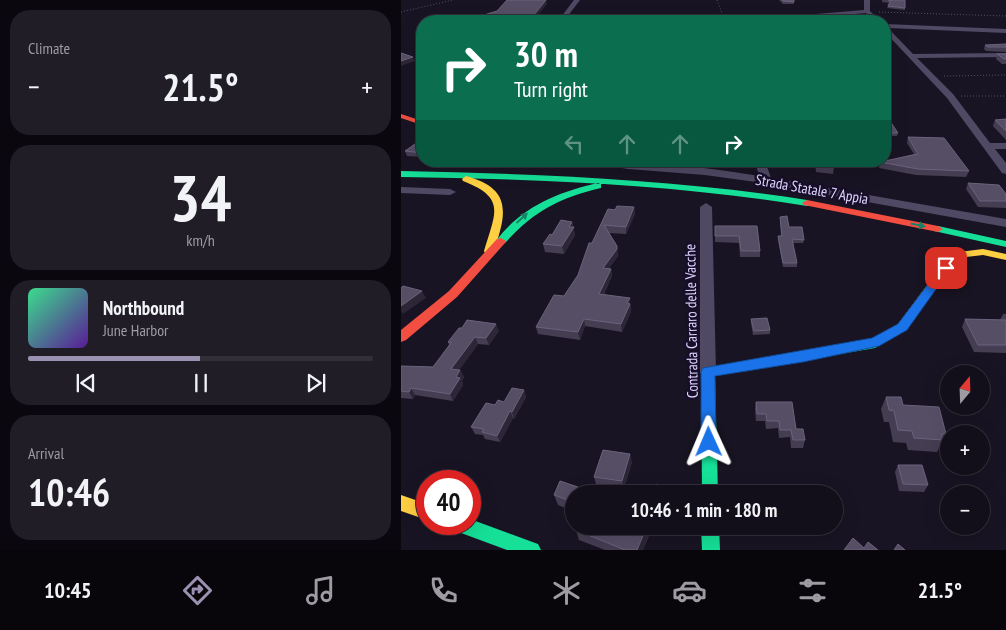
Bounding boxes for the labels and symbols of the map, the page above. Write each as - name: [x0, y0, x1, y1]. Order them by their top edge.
- street label: Strada Statale 7 Appia: [754, 170, 870, 208]
- one-way arrow: [516, 213, 529, 224]
- one-way arrow: [911, 221, 926, 229]
- street label: Contrada Carraro delle Vacche: [680, 244, 702, 398]
- pin: [925, 247, 967, 289]
- north arrow: [940, 365, 990, 415]
- position arrow: [682, 415, 734, 467]
- speed limit sign: 40: [416, 470, 481, 535]

